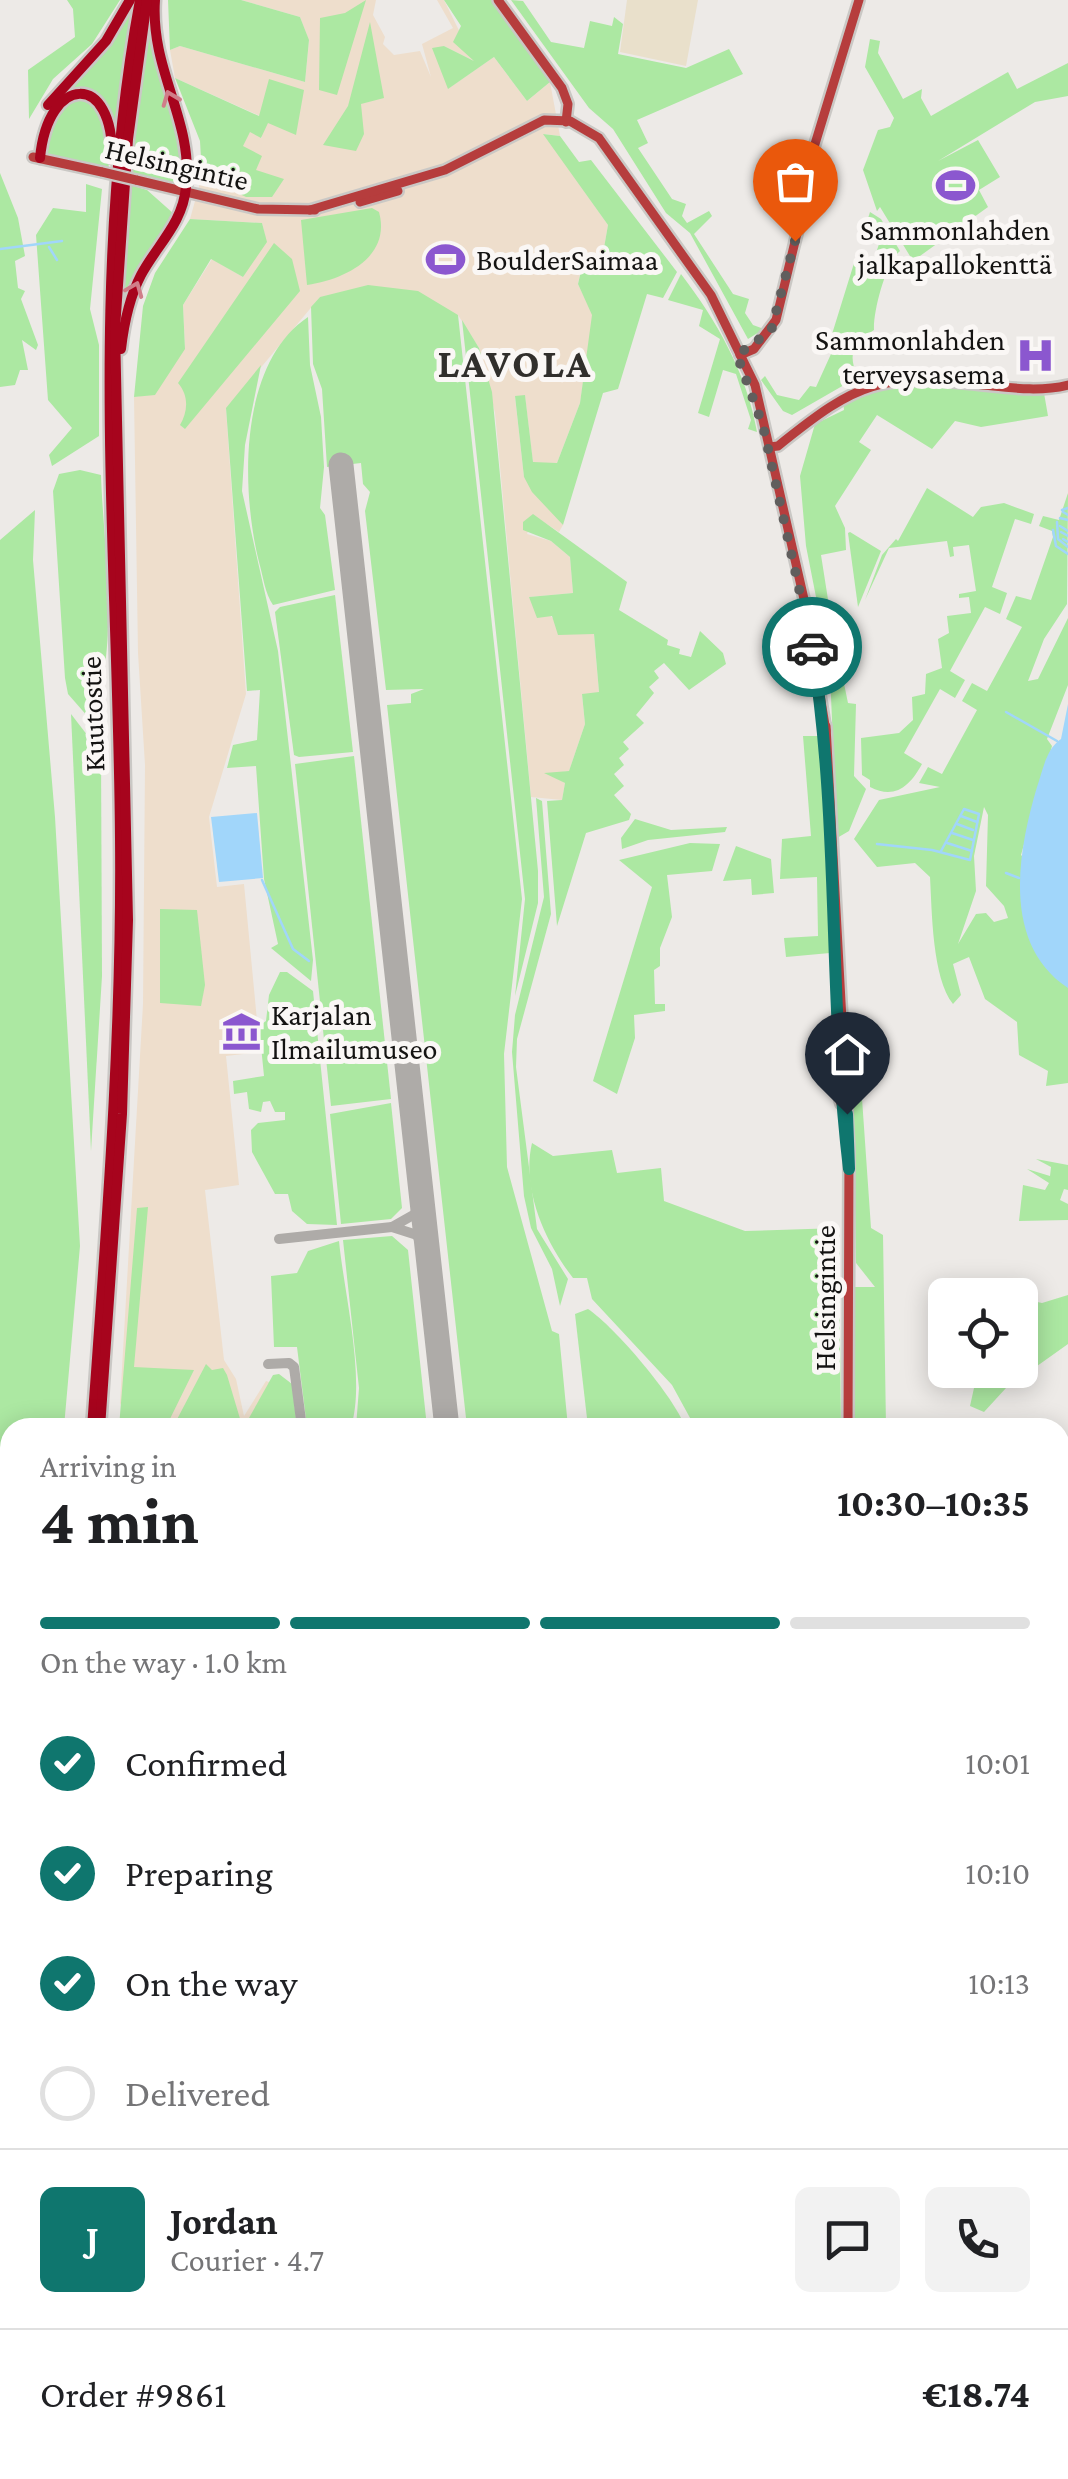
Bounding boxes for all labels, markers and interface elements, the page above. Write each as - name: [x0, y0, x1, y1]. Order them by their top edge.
- one-way arrow: [161, 90, 182, 107]
- street label: Helsingintie: [102, 132, 252, 197]
- pin: [753, 139, 838, 242]
- icon: bag: [768, 154, 823, 209]
- sports icon: Sammonlahden jalkapallokenttä: [934, 164, 976, 206]
- place label: Sammonlahden jalkapallokenttä: [857, 213, 1052, 281]
- sports icon: BoulderSaimaa: [425, 238, 467, 280]
- place label: BoulderSaimaa: [476, 243, 658, 276]
- one-way arrow: [124, 281, 144, 299]
- place label: Sammonlahden terveysasema: [815, 323, 1005, 391]
- hospital icon: Sammonlahden terveysasema: [1014, 335, 1056, 377]
- district label: LAVOLA: [438, 341, 592, 386]
- courier: [762, 597, 862, 697]
- icon: car: [785, 620, 840, 675]
- street label: Kuutostie: [73, 656, 111, 772]
- place label: Karjalan Ilmailumuseo: [271, 998, 437, 1065]
- museum icon: Karjalan Ilmailumuseo: [220, 1010, 262, 1052]
- pin: [805, 1012, 890, 1115]
- icon: home: [820, 1027, 875, 1082]
- street label: Helsingintie: [808, 1225, 842, 1371]
- map controls: [928, 1278, 1038, 1388]
- button: locate: [928, 1278, 1038, 1388]
- text: Arriving in: [40, 1448, 177, 1484]
- text: 10:30–10:35: [837, 1482, 1030, 1524]
- text: 4 min: [40, 1485, 199, 1557]
- text: On the way · 1.0 km: [40, 1644, 287, 1680]
- icon: check: [40, 1736, 95, 1791]
- text: Confirmed: [125, 1742, 288, 1784]
- text: 10:01: [965, 1745, 1030, 1781]
- icon: check: [40, 1846, 95, 1901]
- text: Preparing: [125, 1852, 273, 1894]
- text: 10:10: [965, 1855, 1030, 1891]
- icon: check: [40, 1956, 95, 2011]
- text: On the way: [125, 1962, 297, 2004]
- text: 10:13: [968, 1965, 1030, 2001]
- text: Delivered: [125, 2072, 270, 2114]
- button: chat: [795, 2187, 900, 2292]
- button: phone: [925, 2187, 1030, 2292]
- text: Jordan: [170, 2200, 278, 2242]
- text: J: [86, 2218, 99, 2260]
- text: Courier · 4.7: [170, 2242, 324, 2278]
- text: Order #9861: [40, 2373, 227, 2415]
- text: €18.74: [922, 2373, 1030, 2415]

